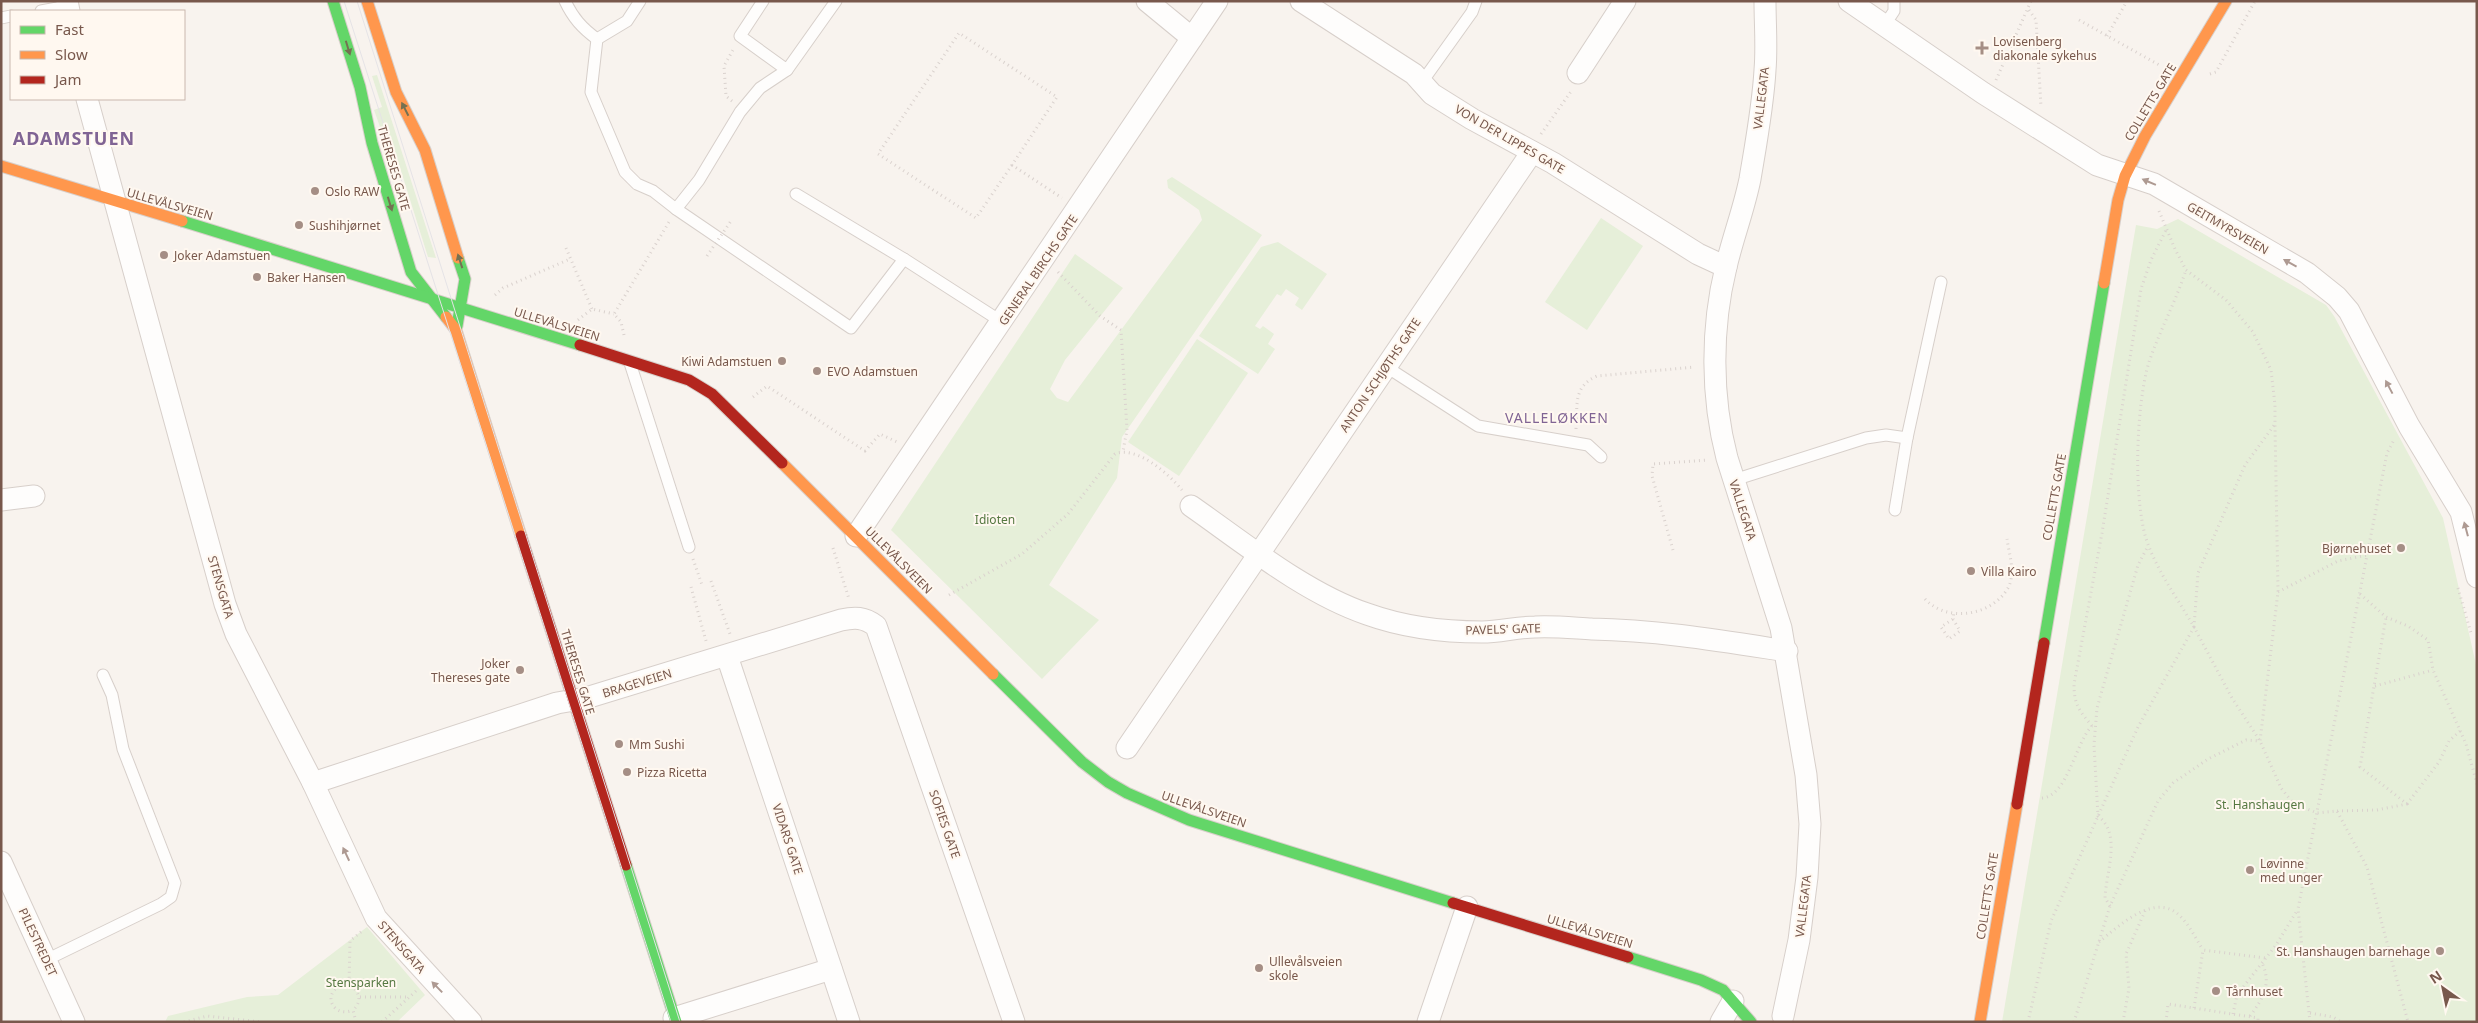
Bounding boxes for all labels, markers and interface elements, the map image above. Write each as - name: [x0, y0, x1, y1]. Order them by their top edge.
- legend: [10, 10, 185, 100]
- text: Fast: [55, 19, 84, 39]
- place label: Lovisenberg diakonale sykehus: [1993, 33, 2097, 64]
- one-way arrow: [344, 40, 352, 55]
- marker: Lovisenberg diakonale sykehus: [1975, 41, 1989, 55]
- text: Slow: [55, 44, 88, 64]
- street label: COLLETTS GATE: [2120, 60, 2180, 144]
- street label: VALLEGATA: [1749, 66, 1773, 130]
- text: Jam: [53, 69, 82, 89]
- street label: VON DER LIPPES GATE: [1452, 100, 1568, 178]
- one-way arrow: [401, 101, 409, 116]
- street label: THERESES GATE: [374, 123, 414, 213]
- district label: ADAMSTUEN: [13, 126, 135, 150]
- one-way arrow: [2142, 177, 2156, 185]
- place label: Oslo RAW: [325, 183, 379, 200]
- street label: ULLEVÅLSVEIEN: [125, 184, 215, 224]
- marker: Oslo RAW: [309, 185, 321, 197]
- one-way arrow: [387, 197, 395, 212]
- street label: GEITMYRSVEIEN: [2184, 198, 2272, 258]
- street label: GENERAL BIRCHS GATE: [995, 211, 1081, 329]
- place label: Sushihjørnet: [309, 217, 381, 234]
- marker: Sushihjørnet: [293, 219, 305, 231]
- place label: Joker Adamstuen: [173, 247, 270, 264]
- marker: Joker Adamstuen: [158, 249, 170, 261]
- one-way arrow: [455, 254, 463, 269]
- one-way arrow: [2282, 259, 2297, 267]
- place label: Baker Hansen: [267, 269, 346, 286]
- marker: Baker Hansen: [251, 271, 263, 283]
- street label: ULLEVÅLSVEIEN: [512, 303, 602, 345]
- street label: ANTON SCHJØTHS GATE: [1335, 315, 1425, 435]
- place label: Kiwi Adamstuen: [681, 353, 772, 370]
- marker: Kiwi Adamstuen: [776, 355, 788, 367]
- place label: EVO Adamstuen: [827, 363, 918, 380]
- marker: EVO Adamstuen: [811, 365, 823, 377]
- one-way arrow: [2385, 379, 2393, 394]
- district label: VALLELØKKEN: [1505, 408, 1609, 427]
- street label: COLLETTS GATE: [2038, 452, 2070, 542]
- street label: VALLEGATA: [1725, 478, 1761, 543]
- park label: Idioten: [975, 511, 1015, 528]
- one-way arrow: [2461, 522, 2469, 537]
- street label: ULLEVÅLSVEIEN: [862, 523, 936, 597]
- place label: Bjørnehuset: [2322, 540, 2392, 557]
- marker: Bjørnehuset: [2395, 542, 2407, 554]
- street label: STENSGATA: [204, 554, 238, 621]
- place label: Villa Kairo: [1981, 563, 2037, 580]
- marker: Villa Kairo: [1965, 565, 1977, 577]
- street label: PAVELS' GATE: [1465, 619, 1541, 639]
- street label: THERESES GATE: [557, 627, 599, 717]
- place label: Joker Thereses gate: [431, 655, 510, 686]
- marker: Joker Thereses gate: [514, 664, 526, 676]
- street label: BRAGEVEIEN: [600, 664, 674, 702]
- place label: Mm Sushi: [629, 736, 685, 753]
- marker: Mm Sushi: [613, 738, 625, 750]
- place label: Pizza Ricetta: [637, 764, 707, 781]
- marker: Pizza Ricetta: [621, 766, 633, 778]
- street label: ULLEVÅLSVEIEN: [1159, 786, 1249, 832]
- street label: SOFIES GATE: [925, 787, 965, 861]
- park label: St. Hanshaugen: [2215, 796, 2305, 813]
- street label: VIDARS GATE: [769, 801, 807, 877]
- one-way arrow: [342, 847, 350, 861]
- street label: COLLETTS GATE: [1972, 851, 2002, 941]
- place label: Løvinne med unger: [2260, 855, 2322, 886]
- marker: Løvinne med unger: [2244, 864, 2256, 876]
- street label: VALLEGATA: [1791, 874, 1815, 938]
- street label: PILESTREDET: [15, 905, 61, 979]
- street label: ULLEVÅLSVEIEN: [1545, 910, 1635, 952]
- street label: STENSGATA: [374, 917, 430, 977]
- place label: St. Hanshaugen barnehage: [2276, 943, 2430, 960]
- marker: St. Hanshaugen barnehage: [2434, 945, 2446, 957]
- place label: Ullevålsveien skole: [1269, 953, 1342, 984]
- marker: Ullevålsveien skole: [1253, 962, 1265, 974]
- north arrow: [2418, 963, 2468, 1013]
- text: N: [2426, 966, 2446, 988]
- park label: Stensparken: [326, 974, 396, 991]
- one-way arrow: [431, 981, 443, 993]
- place label: Tårnhuset: [2226, 983, 2283, 1000]
- marker: Tårnhuset: [2210, 985, 2222, 997]

